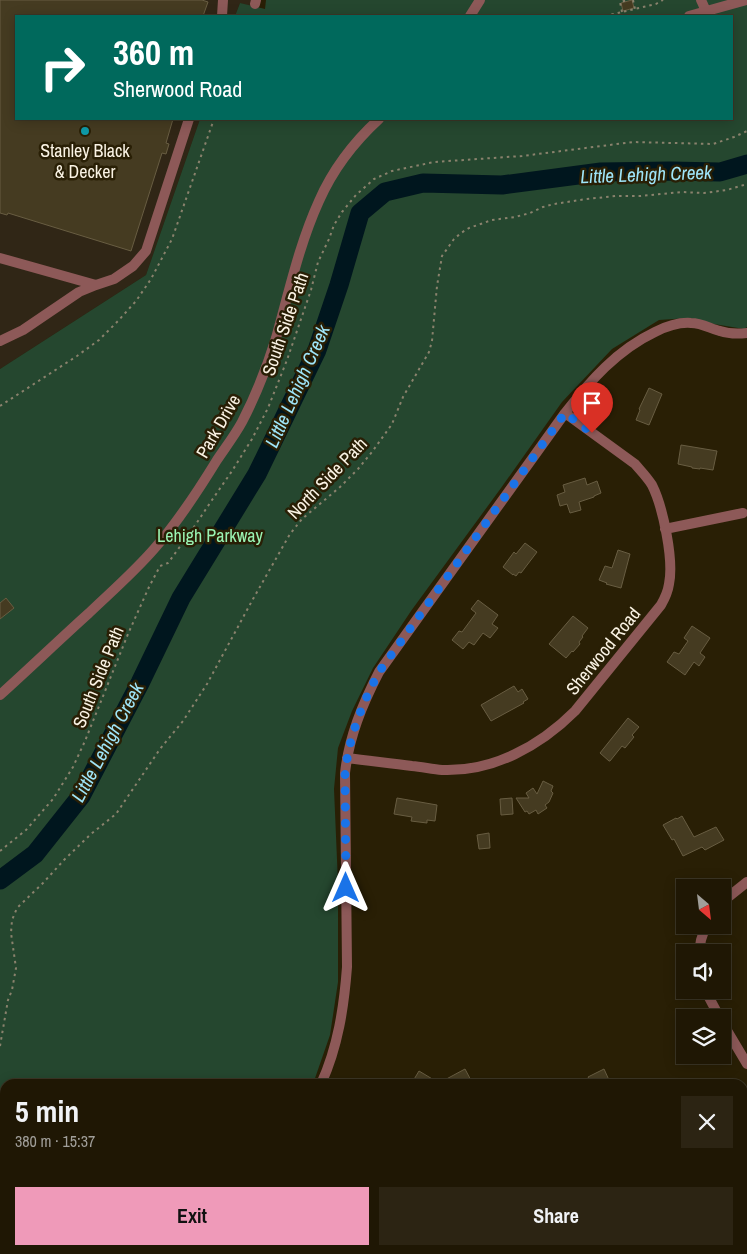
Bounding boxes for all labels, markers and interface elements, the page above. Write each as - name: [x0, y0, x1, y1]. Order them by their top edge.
- text: 360 m: [113, 29, 194, 76]
- icon: right: [30, 35, 95, 100]
- text: Sherwood Road: [113, 74, 242, 104]
- marker: Stanley Black & Decker: [79, 125, 91, 137]
- place label: Stanley Black & Decker: [40, 138, 130, 184]
- water label: Little Lehigh Creek: [580, 159, 713, 189]
- street label: South Side Path: [256, 269, 314, 379]
- water label: Little Lehigh Creek: [258, 319, 336, 451]
- pin: [571, 382, 613, 433]
- icon: arrive: [578, 389, 606, 417]
- street label: Park Drive: [190, 390, 246, 462]
- street label: North Side Path: [282, 432, 372, 524]
- park label: Lehigh Parkway: [157, 523, 264, 548]
- street label: Sherwood Road: [560, 602, 646, 700]
- street label: South Side Path: [66, 622, 130, 732]
- water label: Little Lehigh Creek: [65, 677, 150, 806]
- position arrow: [319, 861, 371, 913]
- north arrow: [676, 879, 731, 934]
- map controls: [676, 879, 731, 1064]
- button: sound: [676, 944, 731, 999]
- button: layers: [676, 1009, 731, 1064]
- text: 5 min: [15, 1091, 79, 1131]
- button: close: [681, 1096, 733, 1148]
- text: 380 m · 15:37: [15, 1130, 95, 1152]
- button: Exit: [15, 1187, 369, 1245]
- button: Share: [379, 1187, 733, 1245]

